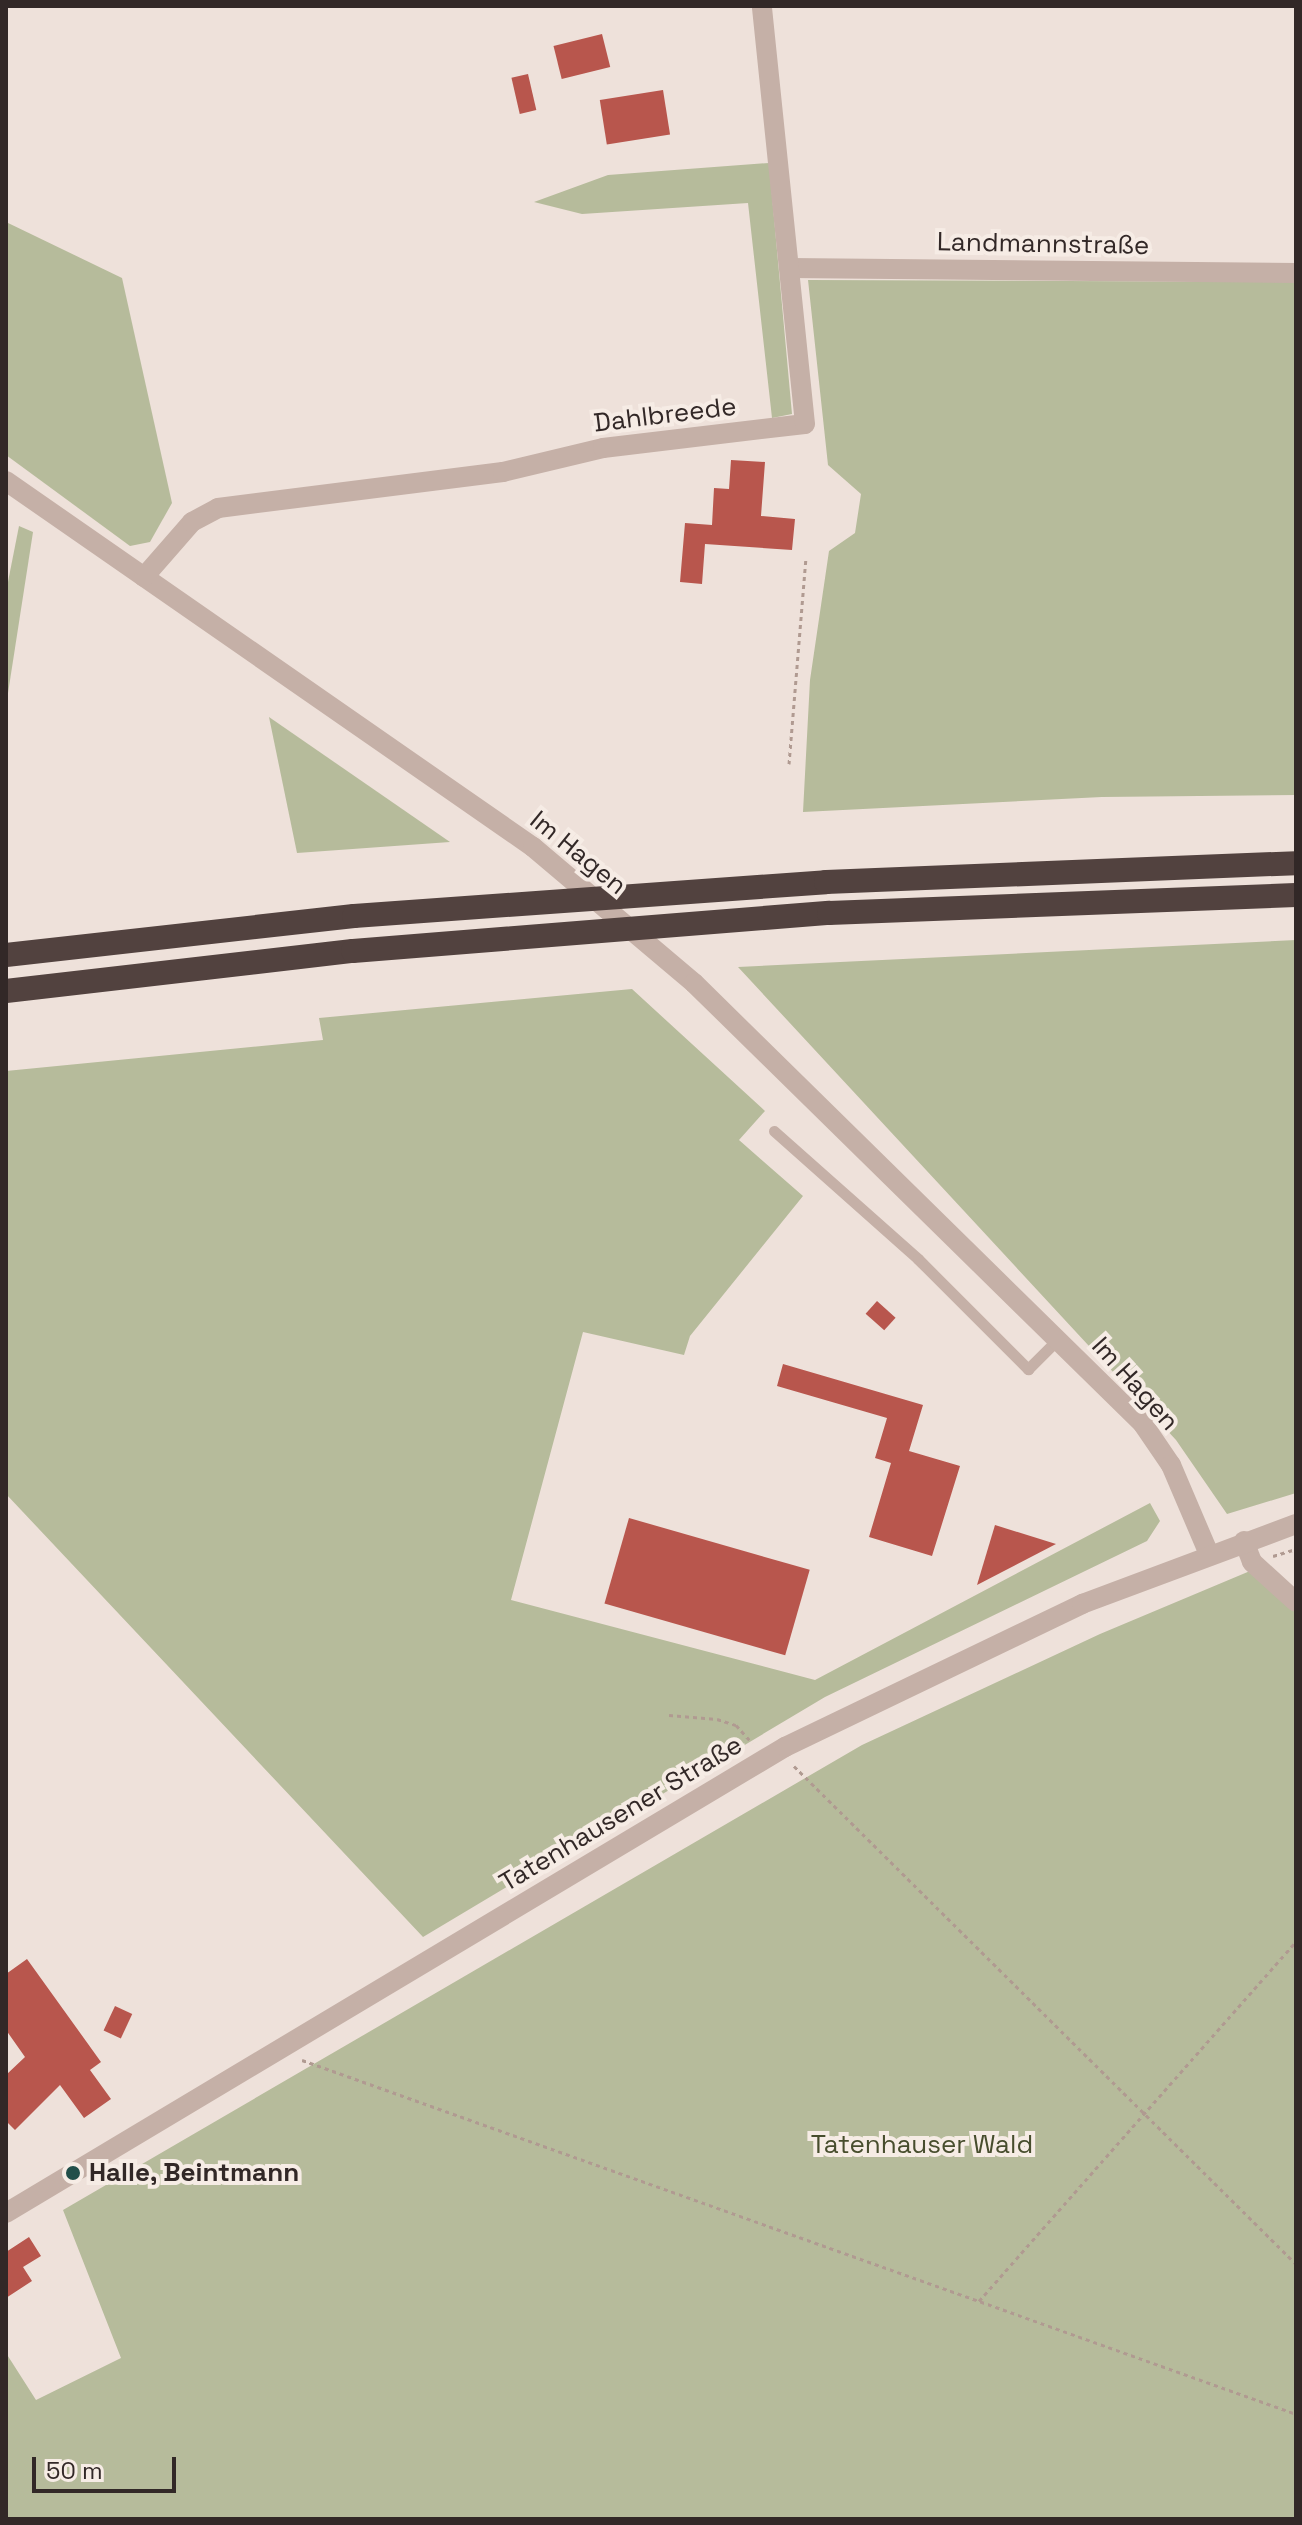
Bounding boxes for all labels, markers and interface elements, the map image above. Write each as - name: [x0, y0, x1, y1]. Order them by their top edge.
- street label: Landmannstraße: [937, 227, 1149, 261]
- street label: Dahlbreede: [592, 391, 738, 439]
- street label: Im Hagen: [523, 805, 633, 901]
- street label: Im Hagen: [1085, 1331, 1185, 1437]
- street label: Tatenhausener Straße: [494, 1729, 748, 1899]
- park label: Tatenhauser Wald: [811, 2129, 1033, 2161]
- place label: Halle, Beintmann: [89, 2157, 300, 2189]
- marker: Halle, Beintmann: [64, 2164, 82, 2182]
- scale bar: [36, 2441, 180, 2491]
- text: 50 m: [46, 2455, 103, 2486]

